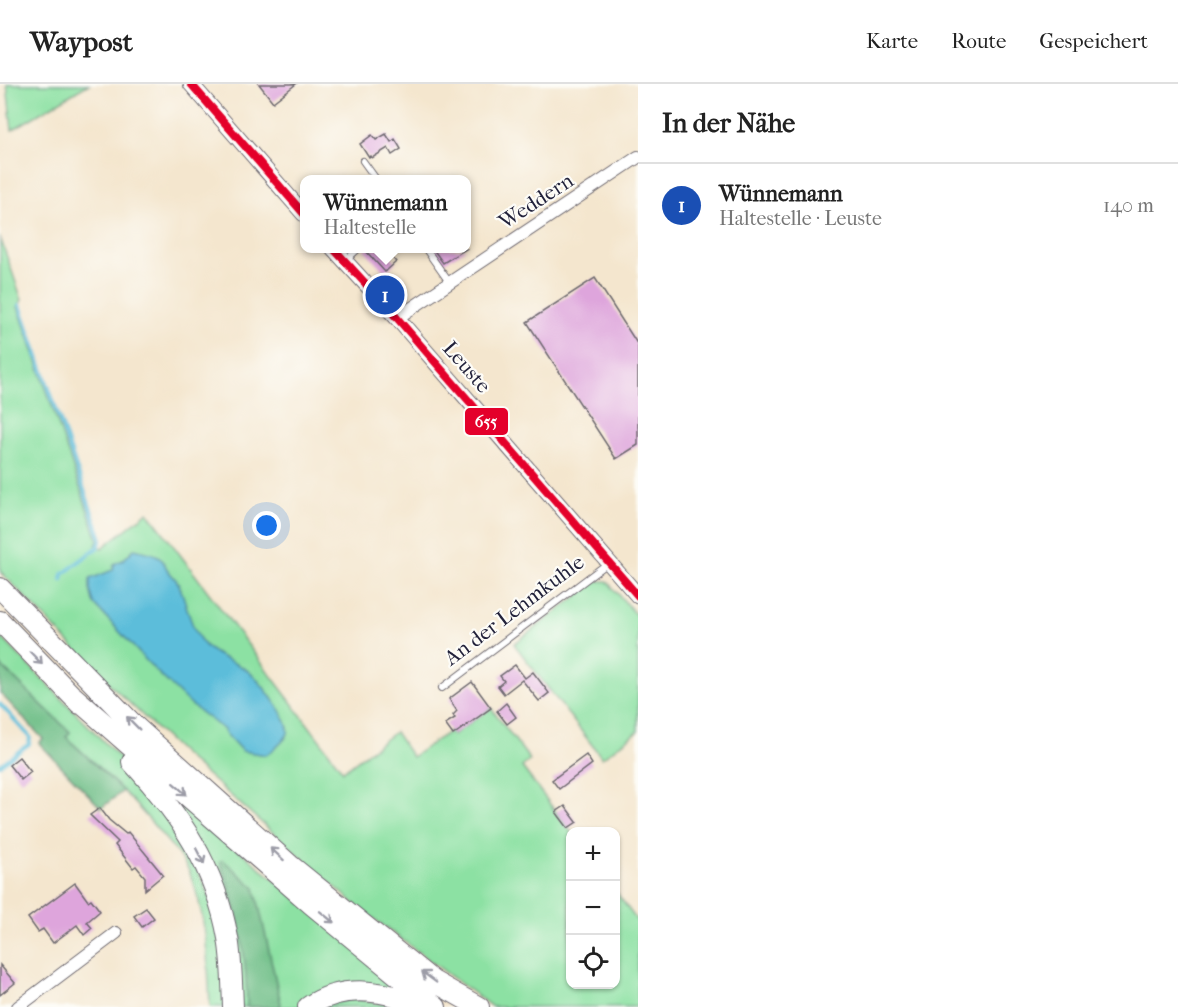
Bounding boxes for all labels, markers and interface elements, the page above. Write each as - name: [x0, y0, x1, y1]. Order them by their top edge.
- text: Waypost: [30, 25, 133, 58]
- text: Karte: [866, 29, 918, 53]
- text: Route: [951, 29, 1006, 53]
- text: Gespeichert: [1039, 29, 1148, 53]
- text: In der Nähe: [662, 108, 795, 139]
- street label: Weddern: [493, 168, 578, 234]
- popup: [300, 175, 471, 253]
- text: Wünnemann: [719, 181, 843, 207]
- text: Wünnemann: [324, 190, 447, 216]
- text: 1: [678, 194, 685, 217]
- text: 140 m: [1103, 194, 1154, 217]
- text: Haltestelle · Leuste: [719, 207, 882, 230]
- text: Haltestelle: [324, 216, 416, 239]
- pin: 1: [366, 272, 404, 318]
- street label: Leuste: [438, 336, 496, 398]
- line badge: 655: [464, 407, 509, 436]
- text: 655: [475, 412, 497, 431]
- your location: [252, 511, 281, 540]
- street label: An der Lehmkuhle: [439, 550, 588, 671]
- one-way arrow: [29, 651, 44, 666]
- one-way arrow: [125, 716, 140, 731]
- one-way arrow: [172, 782, 187, 796]
- map controls: [566, 827, 620, 989]
- button: +: [566, 827, 620, 881]
- one-way arrow: [195, 846, 207, 864]
- one-way arrow: [270, 847, 285, 861]
- button: −: [566, 881, 620, 935]
- one-way arrow: [319, 911, 335, 924]
- button: locate: [566, 935, 620, 989]
- one-way arrow: [421, 971, 437, 983]

